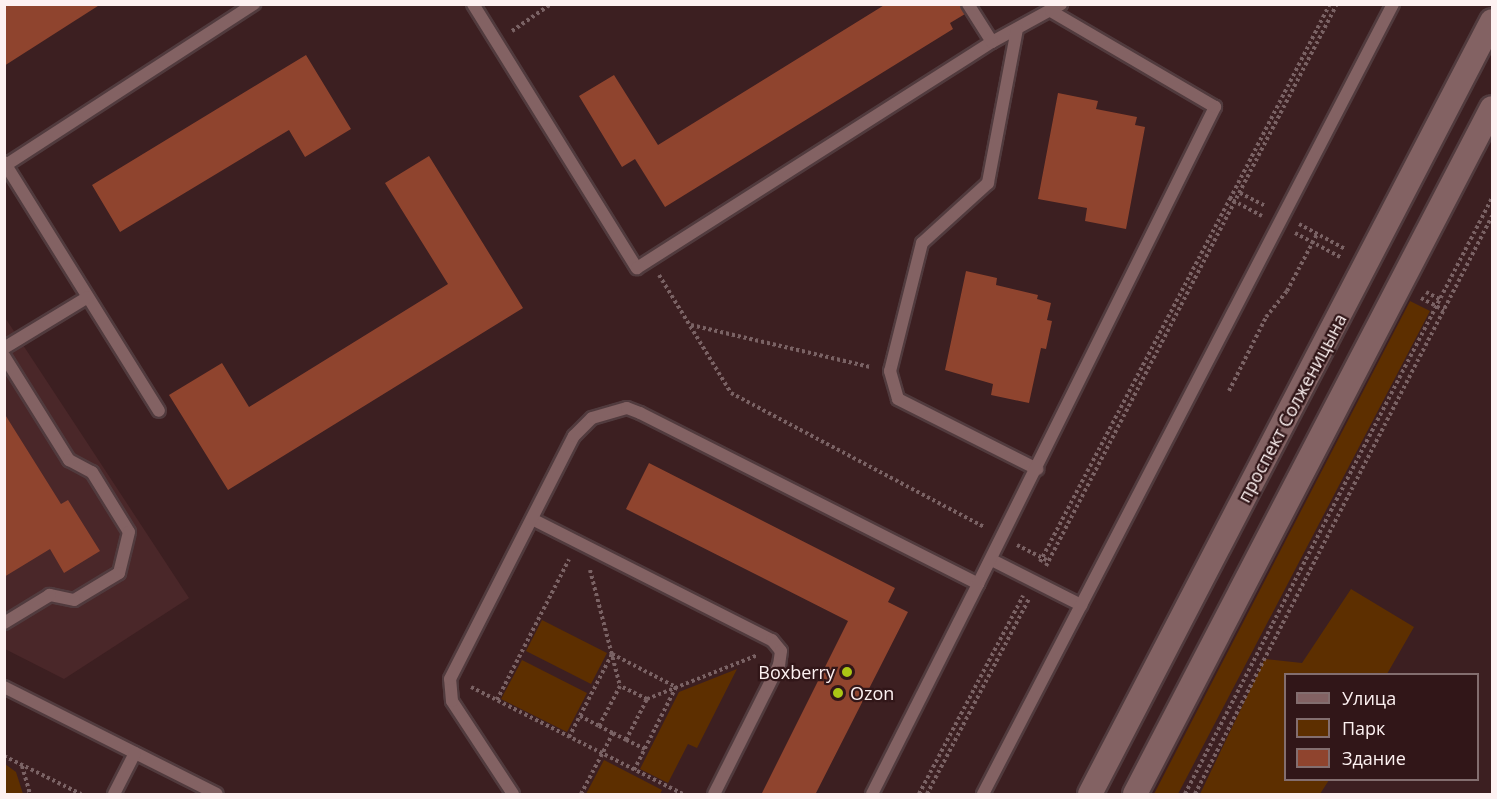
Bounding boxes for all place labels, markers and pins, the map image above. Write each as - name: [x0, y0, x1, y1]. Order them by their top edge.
- place label: Boxberry: [758, 661, 835, 683]
- marker: Boxberry: [840, 665, 854, 679]
- place label: Ozon: [850, 682, 894, 704]
- marker: Ozon: [831, 686, 845, 700]

